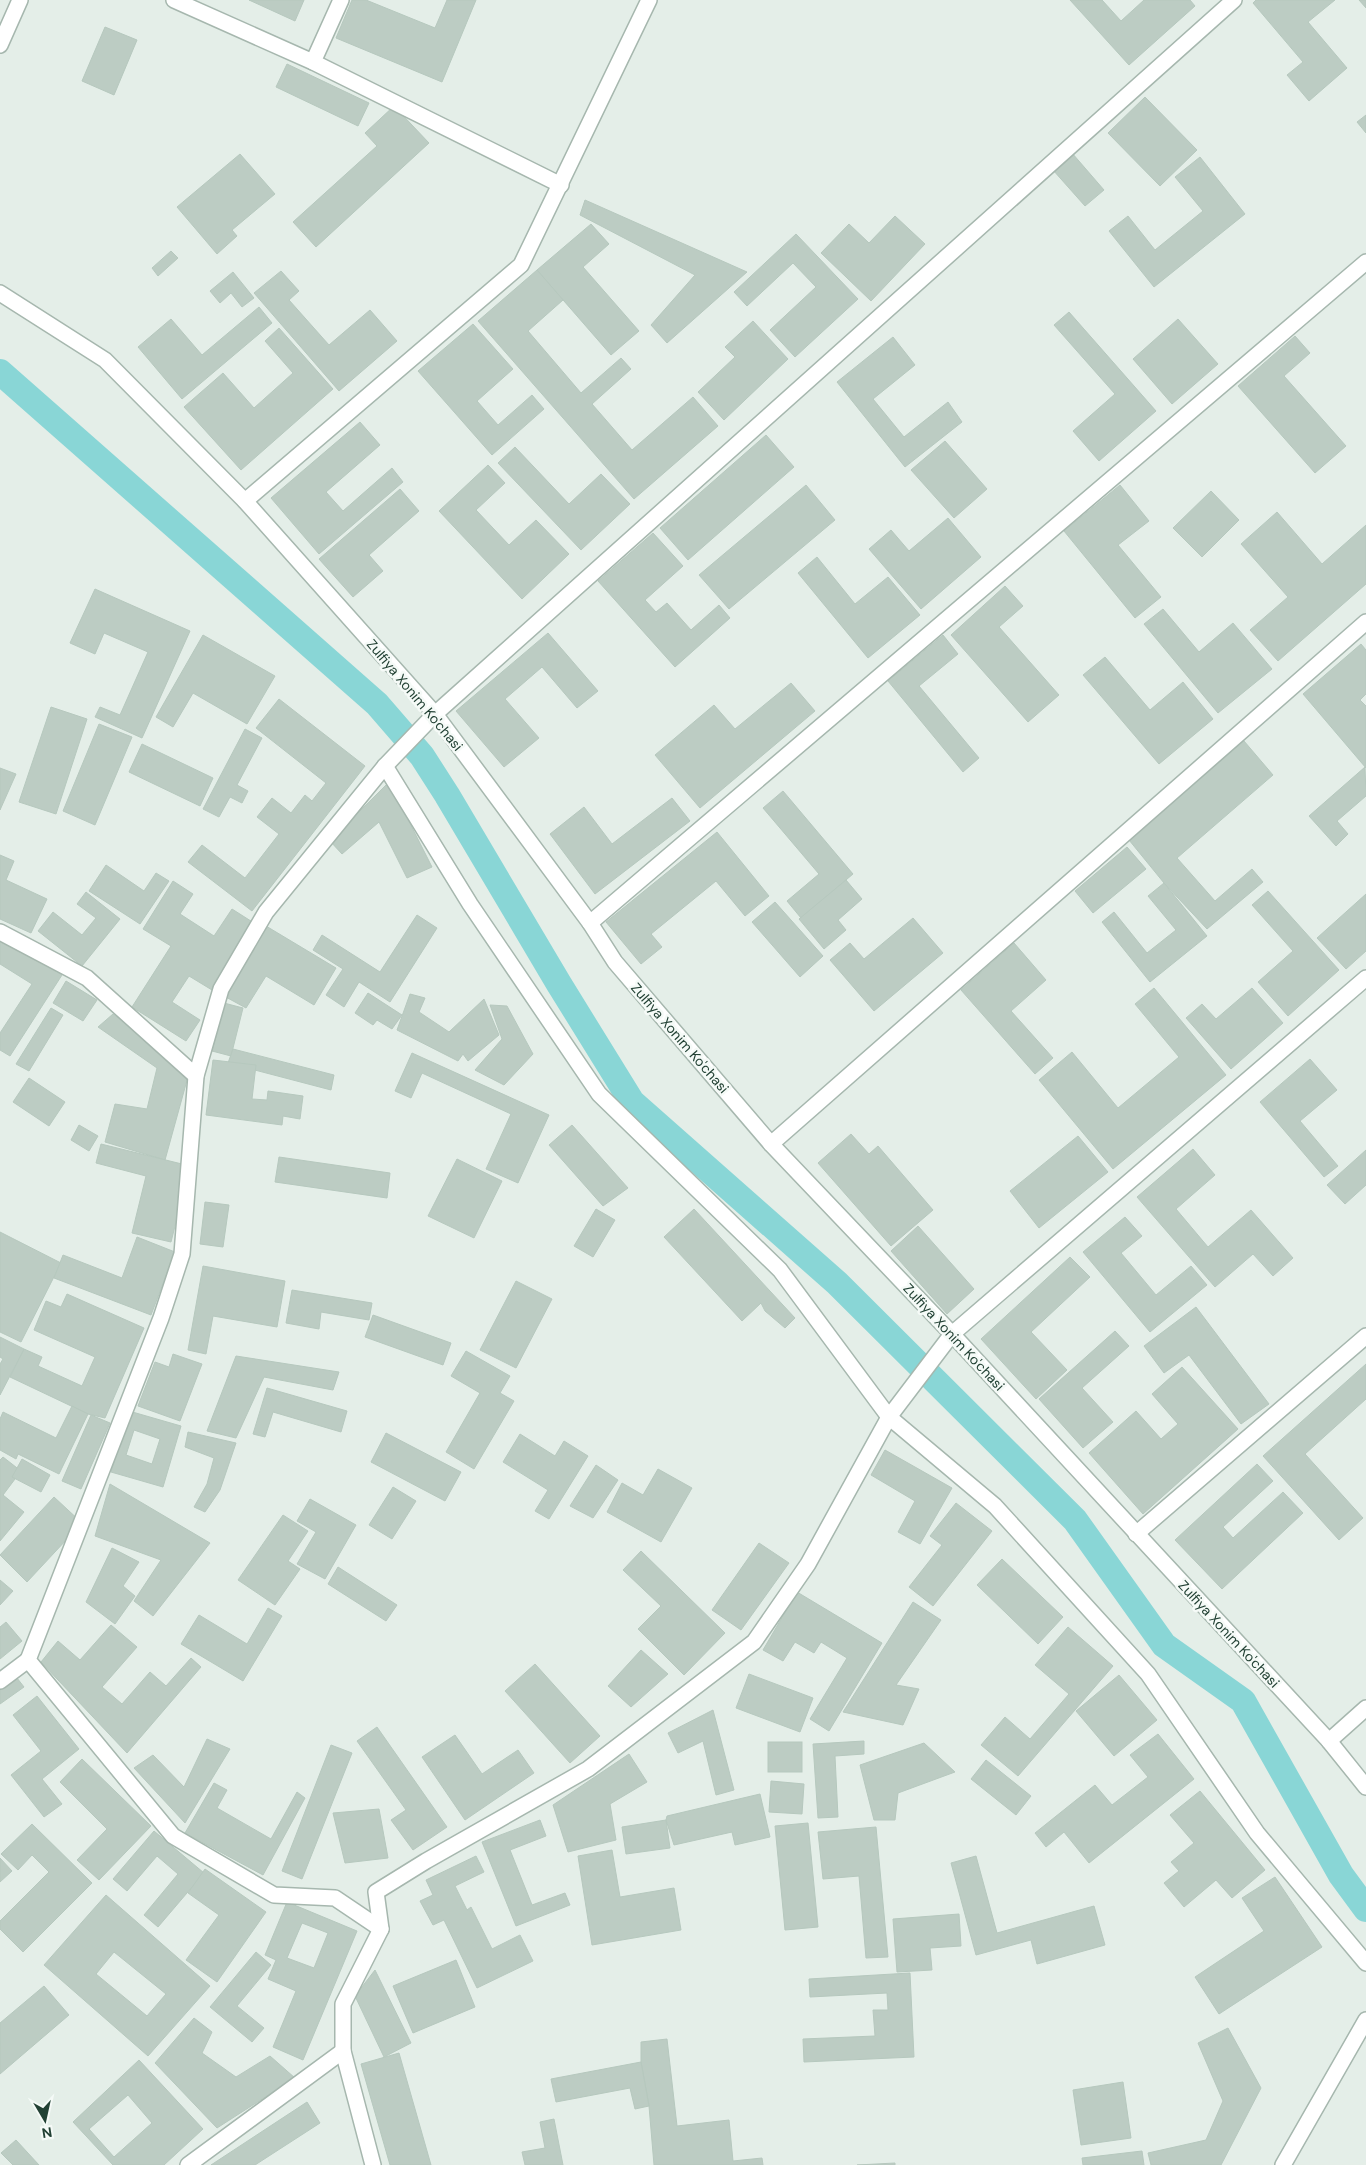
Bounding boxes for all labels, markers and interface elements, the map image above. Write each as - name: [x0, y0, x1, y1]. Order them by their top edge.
- street label: Zulfiya Xonim Ko'chasi: [363, 635, 467, 755]
- street label: Zulfiya Xonim Ko'chasi: [627, 979, 733, 1097]
- street label: Zulfiya Xonim Ko'chasi: [900, 1280, 1008, 1394]
- street label: Zulfiya Xonim Ko'chasi: [1175, 1577, 1283, 1691]
- north arrow: [20, 2095, 70, 2145]
- text: N: [41, 2123, 53, 2143]

